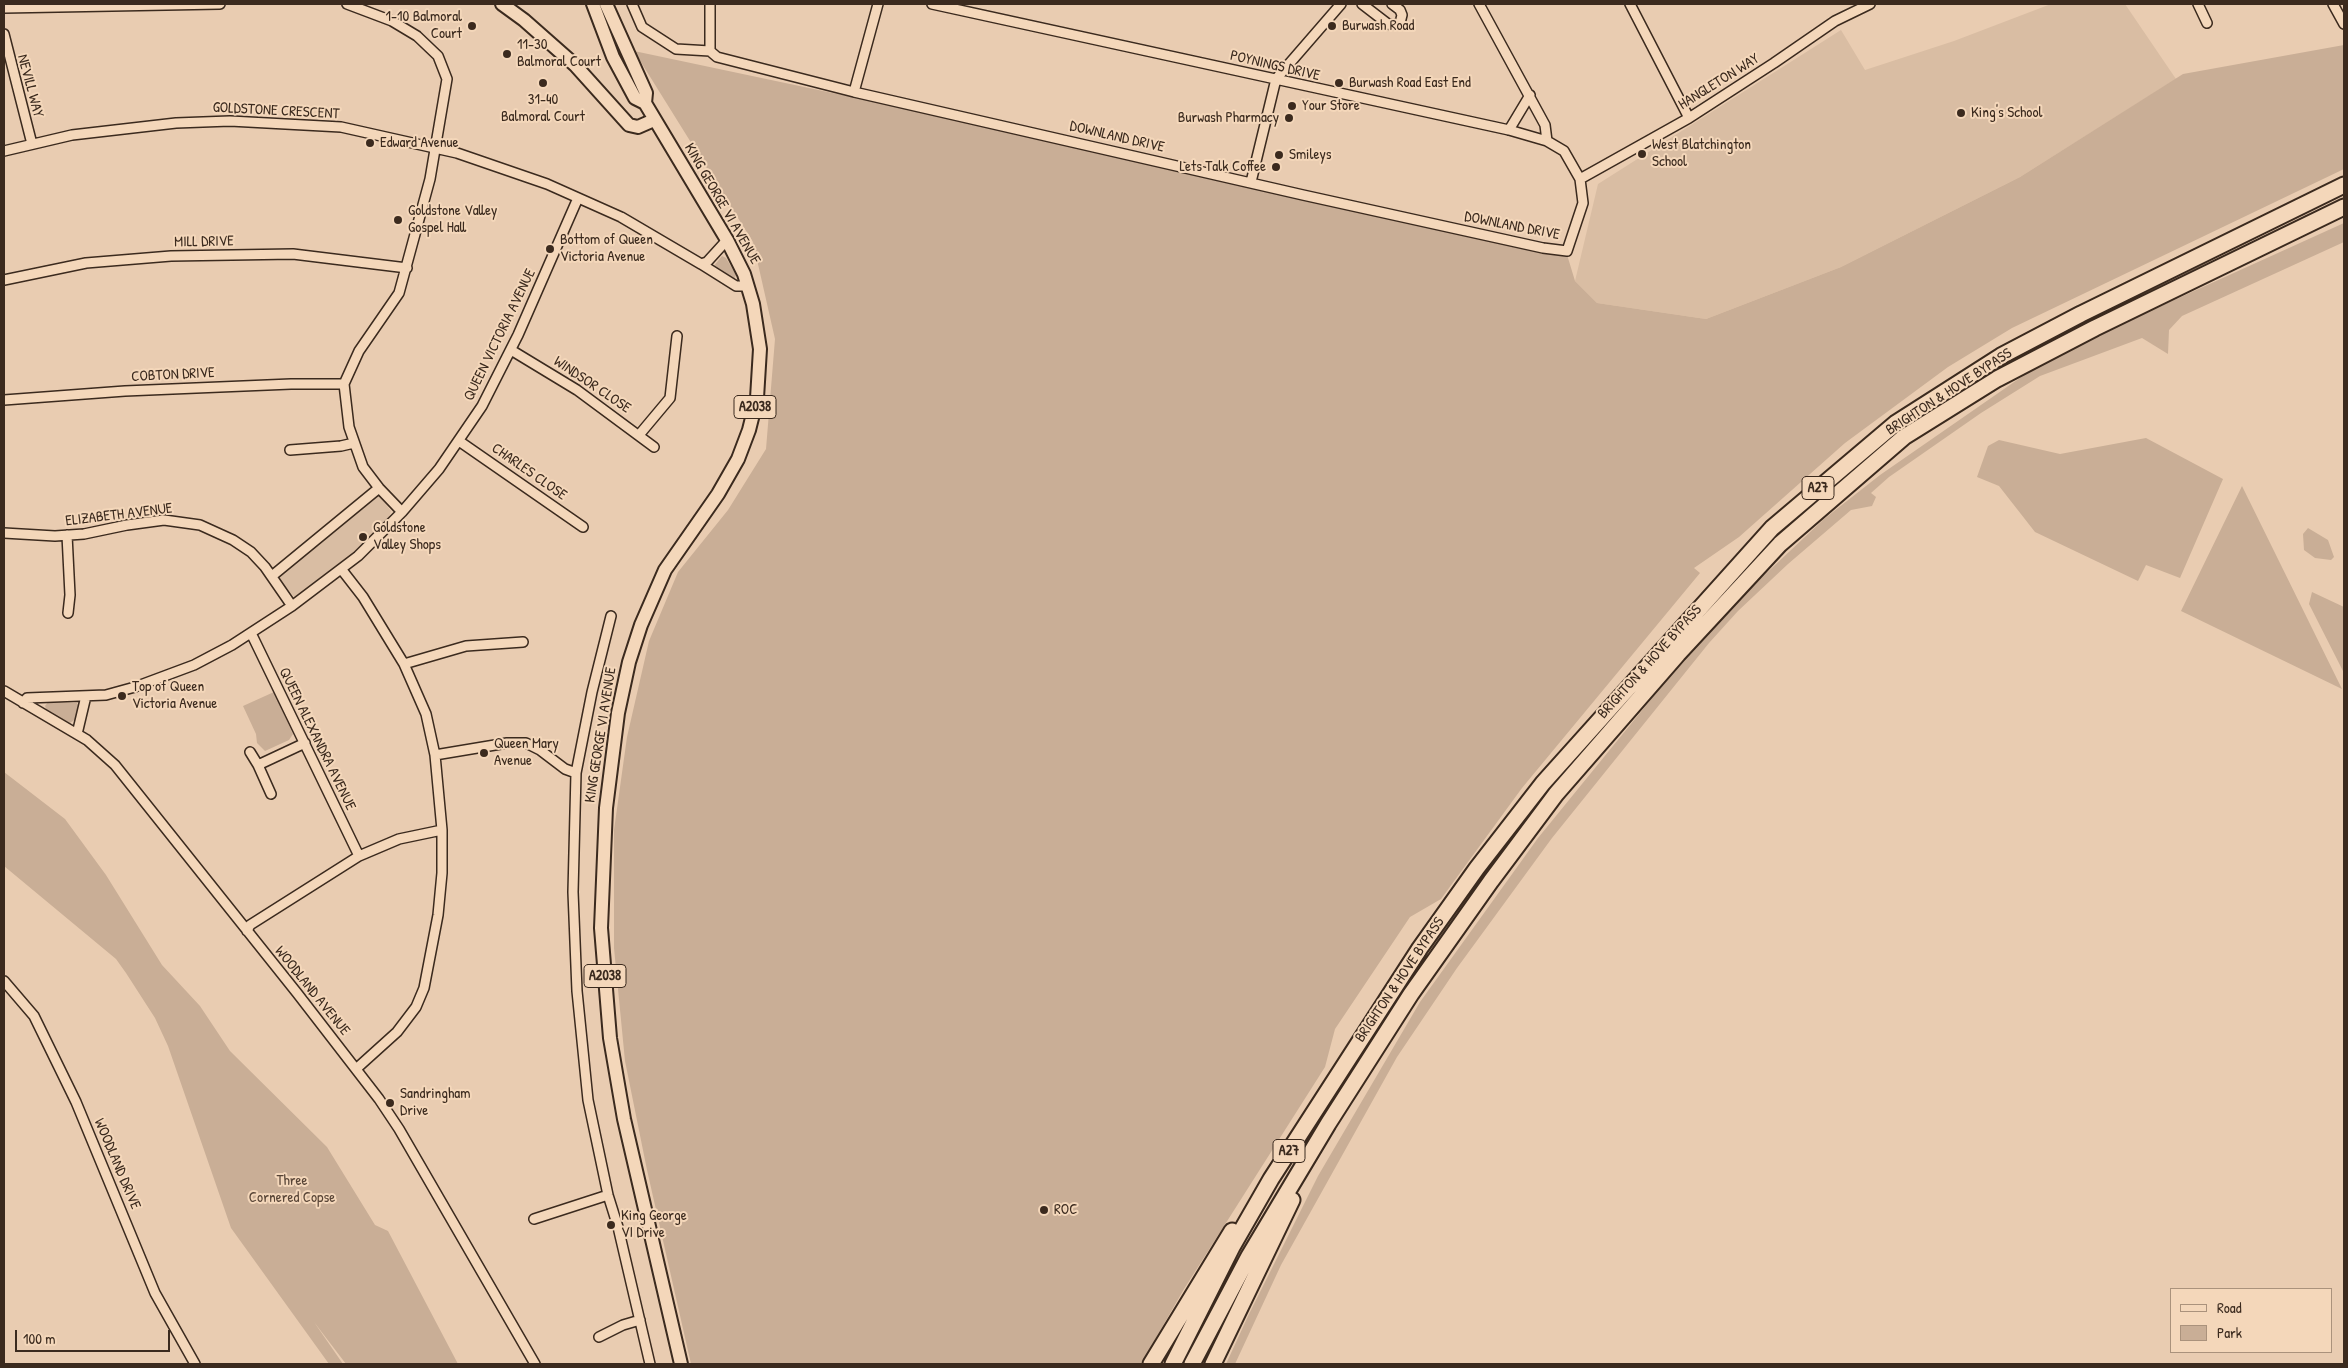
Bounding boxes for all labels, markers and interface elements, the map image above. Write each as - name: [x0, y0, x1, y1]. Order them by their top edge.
- place label: 1-10 Balmoral Court: [386, 8, 462, 43]
- place label: Burwash Road: [1342, 17, 1414, 35]
- marker: 1-10 Balmoral Court: [466, 20, 478, 32]
- marker: Burwash Road: [1326, 20, 1338, 32]
- place label: 11-30 Balmoral Court: [517, 36, 601, 71]
- street label: POYNINGS DRIVE: [1228, 47, 1322, 85]
- marker: 11-30 Balmoral Court: [501, 48, 513, 60]
- street label: HANGLETON WAY: [1675, 50, 1763, 114]
- street label: NEVILL WAY: [13, 53, 47, 119]
- place label: Burwash Road East End: [1349, 74, 1471, 92]
- marker: 31-40 Balmoral Court: [537, 77, 549, 89]
- marker: Burwash Road East End: [1333, 77, 1345, 89]
- place label: 31-40 Balmoral Court: [501, 91, 585, 126]
- place label: Your Store: [1302, 97, 1360, 115]
- street label: GOLDSTONE CRESCENT: [212, 99, 340, 123]
- marker: Your Store: [1286, 100, 1298, 112]
- place label: King's School: [1971, 104, 2042, 122]
- marker: King's School: [1955, 107, 1967, 119]
- place label: Burwash Pharmacy: [1178, 109, 1279, 127]
- marker: Burwash Pharmacy: [1283, 112, 1295, 124]
- street label: DOWNLAND DRIVE: [1068, 117, 1166, 157]
- place label: Edward Avenue: [380, 134, 458, 152]
- place label: West Blatchington School: [1652, 136, 1751, 171]
- marker: Edward Avenue: [364, 137, 376, 149]
- street label: KING GEORGE VI AVENUE: [680, 140, 764, 268]
- place label: Smileys: [1289, 146, 1332, 164]
- marker: West Blatchington School: [1636, 148, 1648, 160]
- marker: Smileys: [1273, 149, 1285, 161]
- place label: Lets Talk Coffee: [1179, 158, 1266, 176]
- marker: Lets Talk Coffee: [1270, 161, 1282, 173]
- place label: Goldstone Valley Gospel Hall: [408, 202, 497, 237]
- street label: DOWNLAND DRIVE: [1463, 208, 1561, 244]
- marker: Goldstone Valley Gospel Hall: [392, 214, 404, 226]
- place label: Bottom of Queen Victoria Avenue: [560, 231, 653, 266]
- street label: MILL DRIVE: [174, 232, 234, 252]
- marker: Bottom of Queen Victoria Avenue: [544, 243, 556, 255]
- street label: QUEEN VICTORIA AVENUE: [460, 266, 540, 404]
- street label: BRIGHTON & HOVE BYPASS: [1883, 344, 2015, 440]
- street label: WINDSOR CLOSE: [550, 353, 634, 417]
- street label: COBTON DRIVE: [131, 364, 215, 386]
- road number: A2038: [734, 396, 776, 418]
- street label: CHARLES CLOSE: [488, 440, 570, 504]
- road number: A27: [1802, 476, 1834, 499]
- street label: ELIZABETH AVENUE: [64, 500, 174, 530]
- place label: Goldstone Valley Shops: [373, 519, 441, 554]
- marker: Goldstone Valley Shops: [357, 531, 369, 543]
- street label: BRIGHTON & HOVE BYPASS: [1594, 601, 1706, 723]
- street label: QUEEN ALEXANDRA AVENUE: [275, 665, 359, 813]
- street label: KING GEORGE VI AVENUE: [581, 666, 621, 804]
- place label: Top of Queen Victoria Avenue: [132, 678, 217, 713]
- marker: Top of Queen Victoria Avenue: [116, 690, 128, 702]
- place label: Queen Mary Avenue: [494, 735, 559, 770]
- marker: Queen Mary Avenue: [478, 747, 490, 759]
- street label: BRIGHTON & HOVE BYPASS: [1352, 914, 1448, 1046]
- street label: WOODLAND AVENUE: [270, 943, 354, 1039]
- road number: A2038: [584, 964, 626, 988]
- place label: Sandringham Drive: [400, 1085, 470, 1120]
- marker: Sandringham Drive: [384, 1097, 396, 1109]
- street label: WOODLAND DRIVE: [90, 1116, 144, 1212]
- road number: A27: [1273, 1140, 1305, 1162]
- park label: Three Cornered Copse: [249, 1172, 335, 1207]
- place label: ROC: [1054, 1201, 1077, 1219]
- marker: ROC: [1038, 1204, 1050, 1216]
- place label: King George VI Drive: [621, 1207, 687, 1242]
- marker: King George VI Drive: [605, 1219, 617, 1231]
- legend: [2170, 1288, 2333, 1353]
- text: Road: [2217, 1297, 2242, 1318]
- scale bar: [18, 1320, 172, 1352]
- text: Park: [2217, 1322, 2242, 1343]
- text: 100 m: [23, 1328, 56, 1349]

